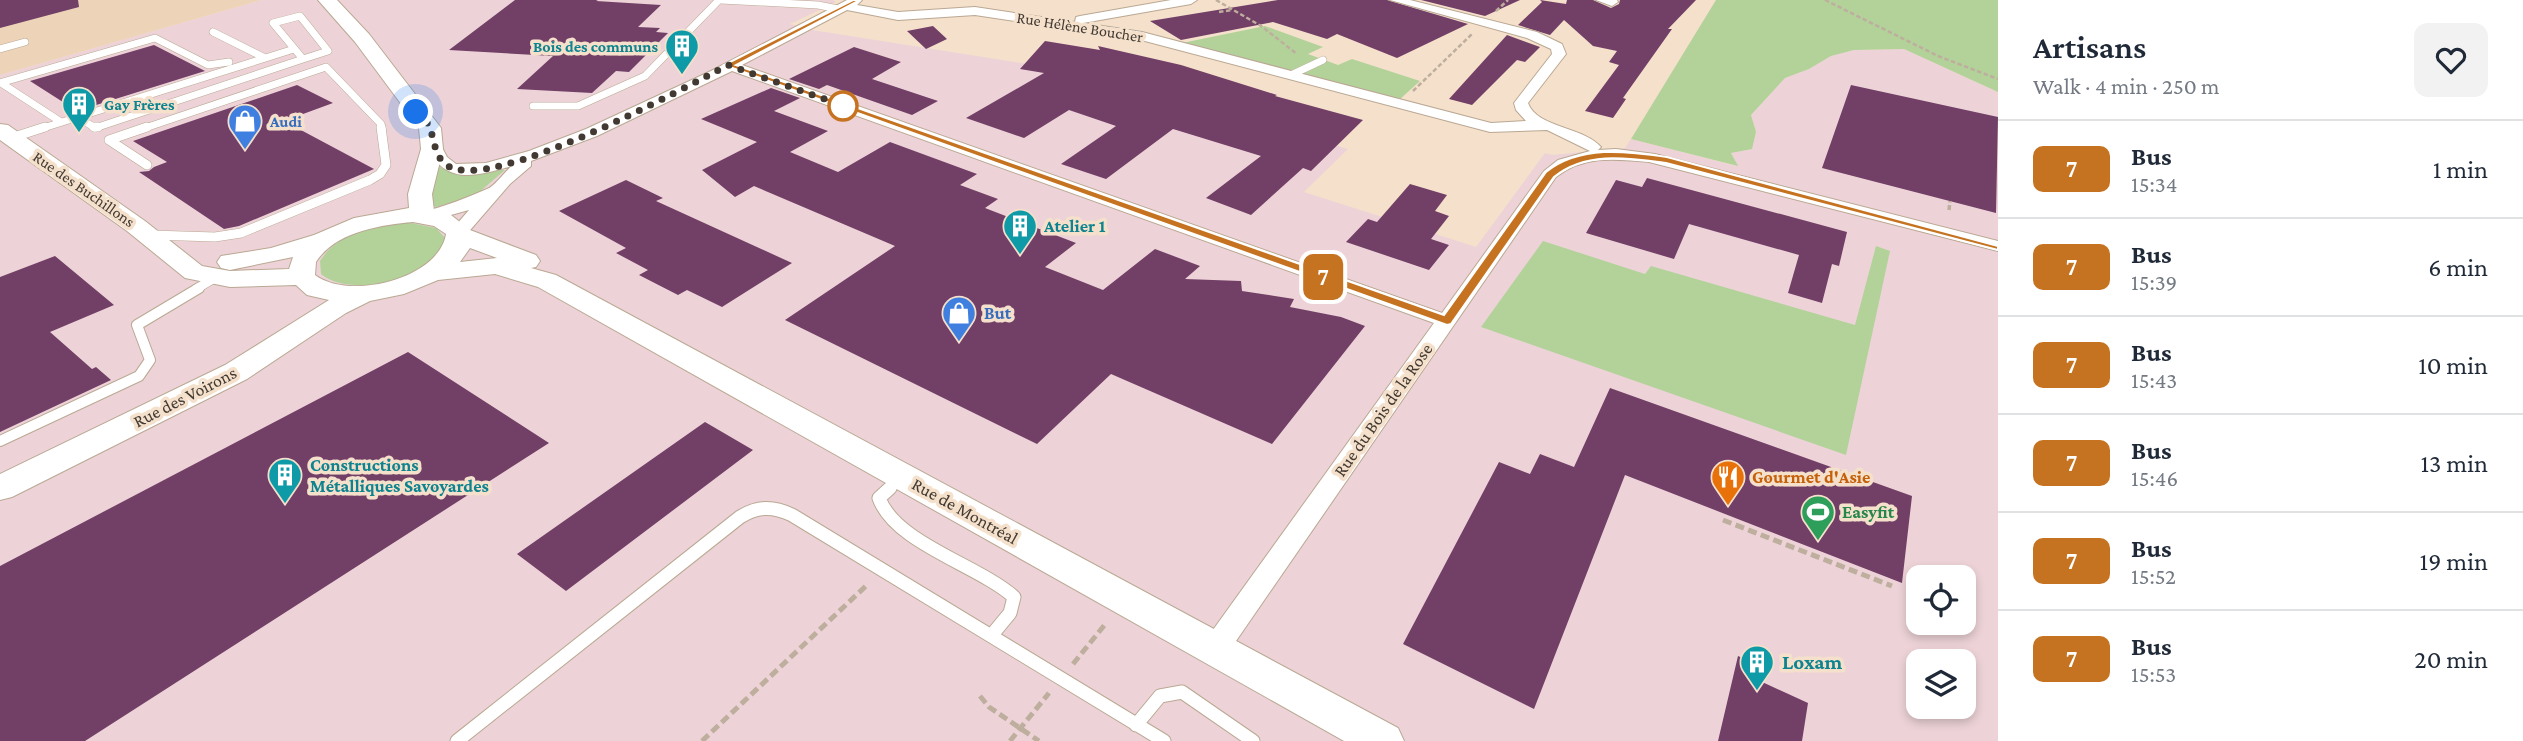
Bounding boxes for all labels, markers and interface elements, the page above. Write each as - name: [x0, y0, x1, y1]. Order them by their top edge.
- street label: Rue Hélène Boucher: [1016, 9, 1145, 45]
- button: heart: [2414, 23, 2488, 97]
- building icon: Bois des communs: [663, 27, 701, 76]
- text: Artisans: [2033, 28, 2146, 65]
- place label: Bois des communs: [533, 38, 658, 55]
- text: Walk · 4 min · 250 m: [2033, 73, 2220, 99]
- building icon: Gay Frères: [60, 85, 98, 134]
- unlabelled marker: [828, 91, 858, 121]
- your location: [398, 94, 433, 129]
- place label: Gay Frères: [104, 96, 175, 113]
- shop icon: Audi: [226, 102, 264, 151]
- place label: Audi: [269, 113, 302, 130]
- text: Bus: [2131, 142, 2172, 171]
- street label: Rue des Buchillons: [30, 148, 138, 230]
- text: 7: [2066, 155, 2077, 182]
- text: 1 min: [2433, 155, 2488, 184]
- text: 15:34: [2131, 171, 2177, 197]
- building icon: Atelier 1: [1001, 207, 1039, 256]
- place label: Atelier 1: [1043, 216, 1106, 236]
- text: Bus: [2131, 240, 2172, 269]
- text: 7: [2066, 253, 2077, 280]
- text: 6 min: [2428, 253, 2488, 282]
- line badge: 7: [1300, 254, 1346, 300]
- text: 7: [1317, 263, 1329, 290]
- text: 15:39: [2131, 269, 2177, 295]
- shop icon: But: [940, 294, 978, 343]
- place label: But: [984, 303, 1012, 323]
- text: Bus: [2131, 338, 2172, 367]
- street label: Rue du Bois de la Rose: [1330, 340, 1436, 480]
- text: 7: [2066, 351, 2077, 378]
- text: 10 min: [2418, 351, 2488, 380]
- street label: Rue des Voirons: [130, 362, 240, 432]
- text: 15:43: [2131, 367, 2177, 393]
- text: Bus: [2131, 436, 2172, 465]
- text: 7: [2066, 449, 2077, 476]
- text: 13 min: [2420, 449, 2488, 478]
- place label: Constructions Métalliques Savoyardes: [310, 455, 489, 496]
- building icon: Constructions Métalliques Savoyardes: [266, 456, 304, 505]
- restaurant icon: Gourmet d'Asie: [1709, 458, 1747, 507]
- text: 15:46: [2131, 465, 2178, 491]
- place label: Gourmet d'Asie: [1752, 467, 1870, 487]
- street label: Rue de Montréal: [909, 474, 1022, 548]
- sports icon: Easyfit: [1799, 493, 1837, 542]
- place label: Easyfit: [1842, 502, 1895, 522]
- text: Bus: [2131, 534, 2172, 563]
- text: 7: [2066, 547, 2077, 574]
- text: 19 min: [2420, 547, 2488, 576]
- text: 15:52: [2131, 563, 2176, 589]
- map controls: [1906, 565, 1976, 719]
- button: locate: [1906, 565, 1976, 635]
- text: Bus: [2131, 632, 2172, 661]
- building icon: Loxam: [1738, 643, 1776, 692]
- text: 7: [2066, 645, 2077, 672]
- text: 20 min: [2414, 645, 2488, 674]
- button: layers: [1906, 649, 1976, 719]
- place label: Loxam: [1782, 650, 1843, 674]
- text: 15:53: [2131, 661, 2176, 687]

